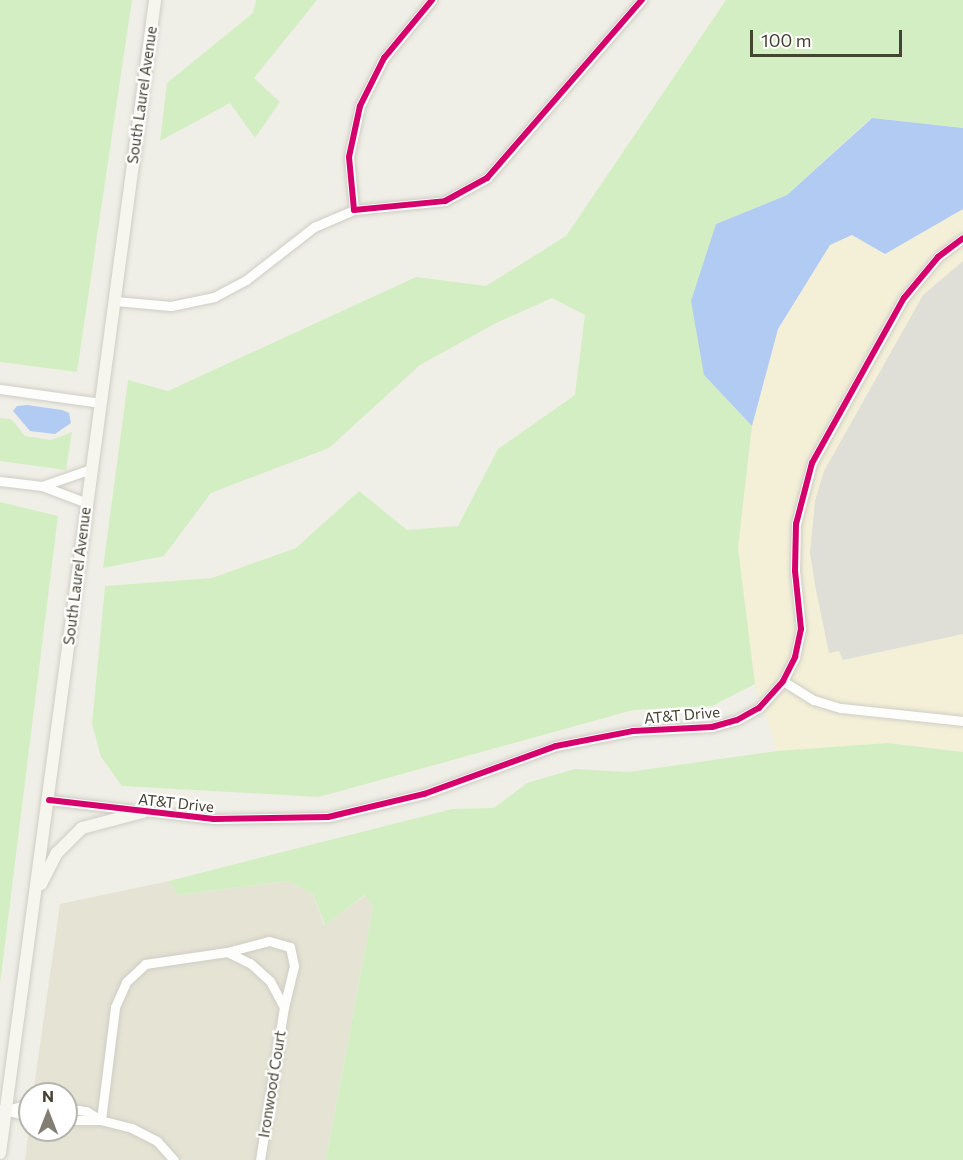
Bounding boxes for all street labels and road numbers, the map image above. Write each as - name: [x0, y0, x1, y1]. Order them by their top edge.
- street label: South Laurel Avenue: [123, 25, 161, 165]
- street label: South Laurel Avenue: [60, 506, 94, 646]
- street label: AT&T Drive: [643, 703, 721, 727]
- street label: AT&T Drive: [137, 790, 215, 816]
- street label: Ironwood Court: [255, 1029, 289, 1139]

